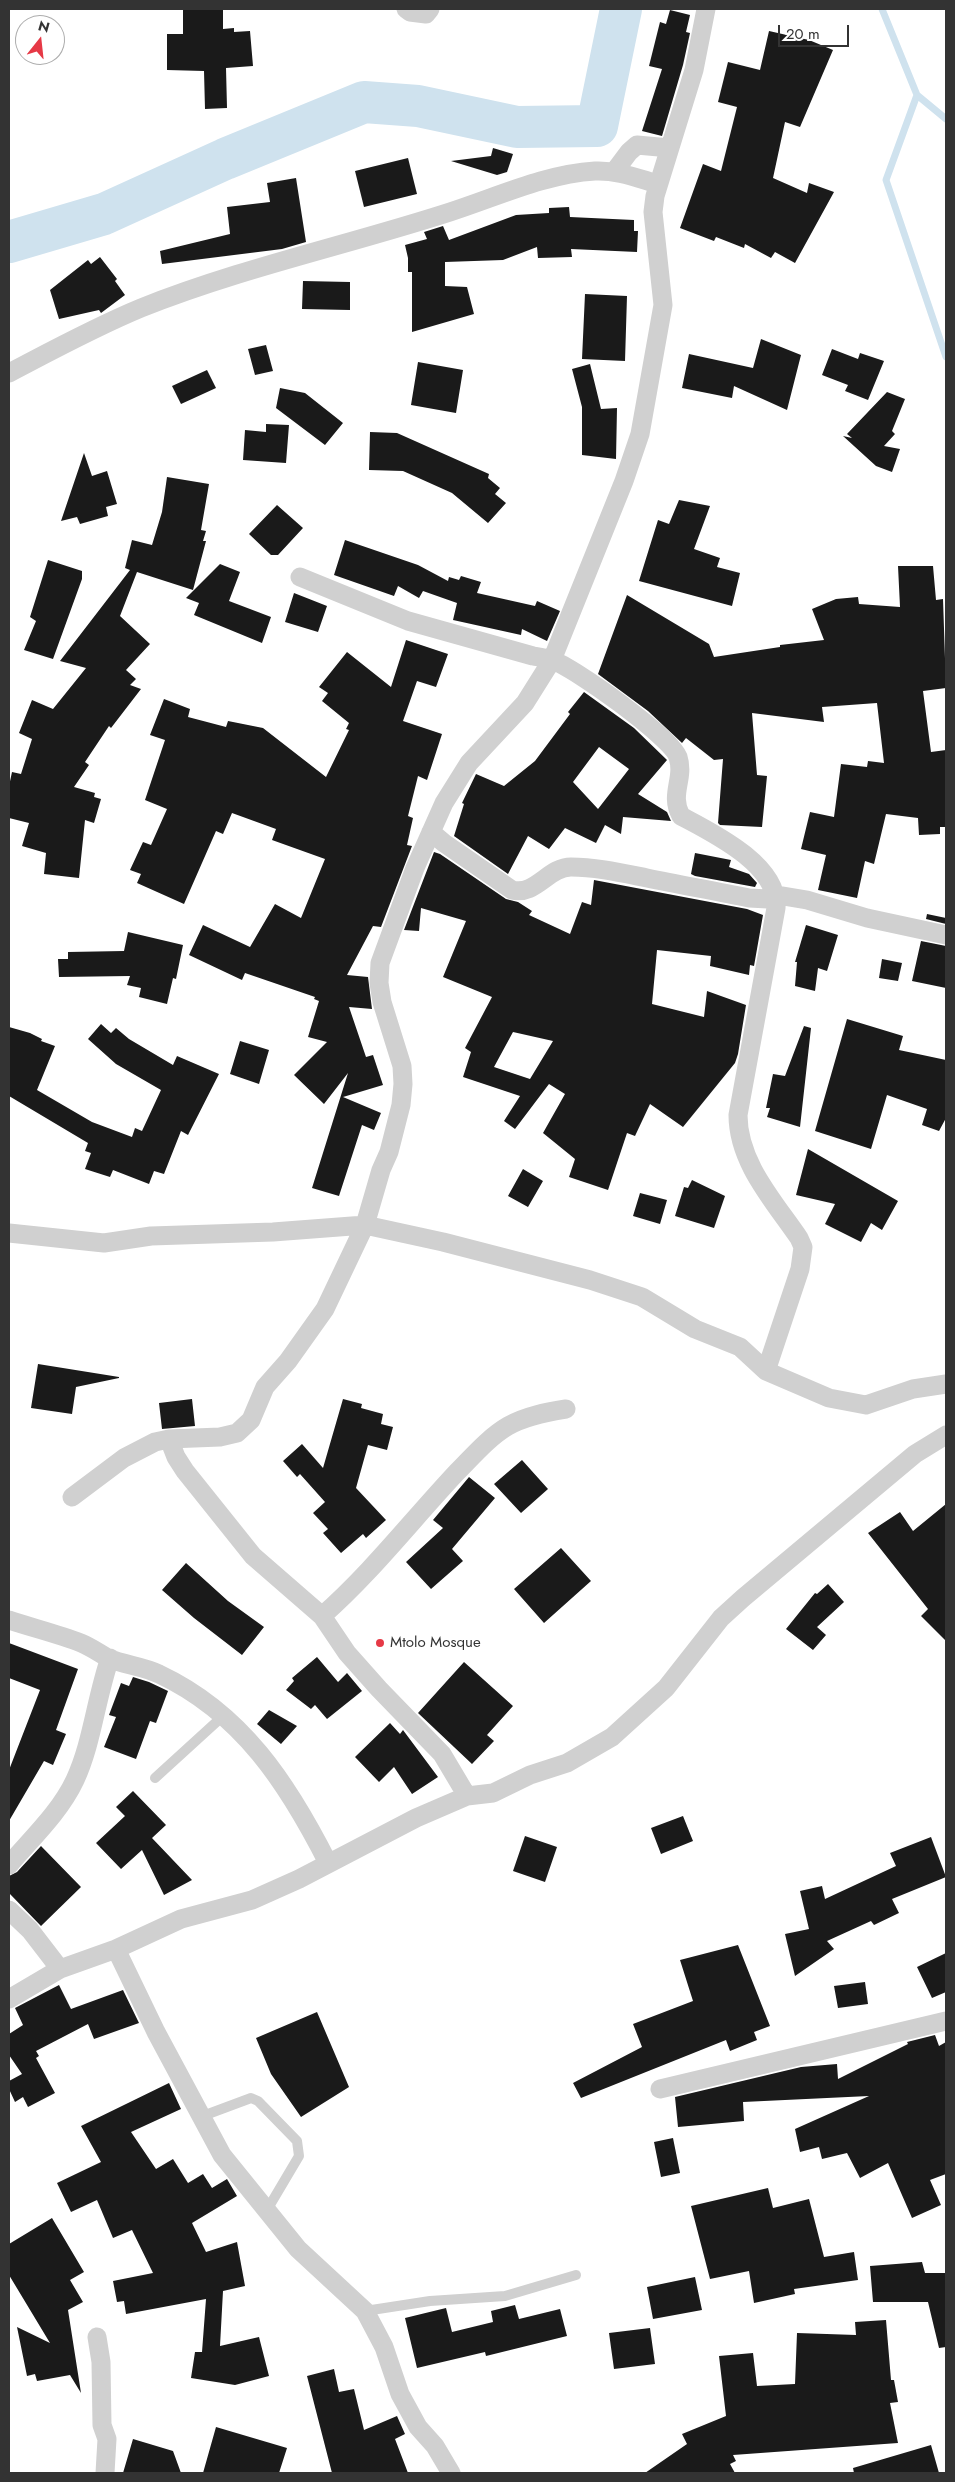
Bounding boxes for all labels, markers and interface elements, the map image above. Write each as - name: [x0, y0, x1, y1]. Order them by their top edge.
- north arrow: [15, 15, 65, 65]
- text: N: [36, 15, 52, 38]
- scale bar: [780, 15, 851, 47]
- text: 20 m: [786, 23, 820, 45]
- place label: Mtolo Mosque: [390, 1634, 481, 1652]
- marker: Mtolo Mosque: [374, 1637, 386, 1649]

